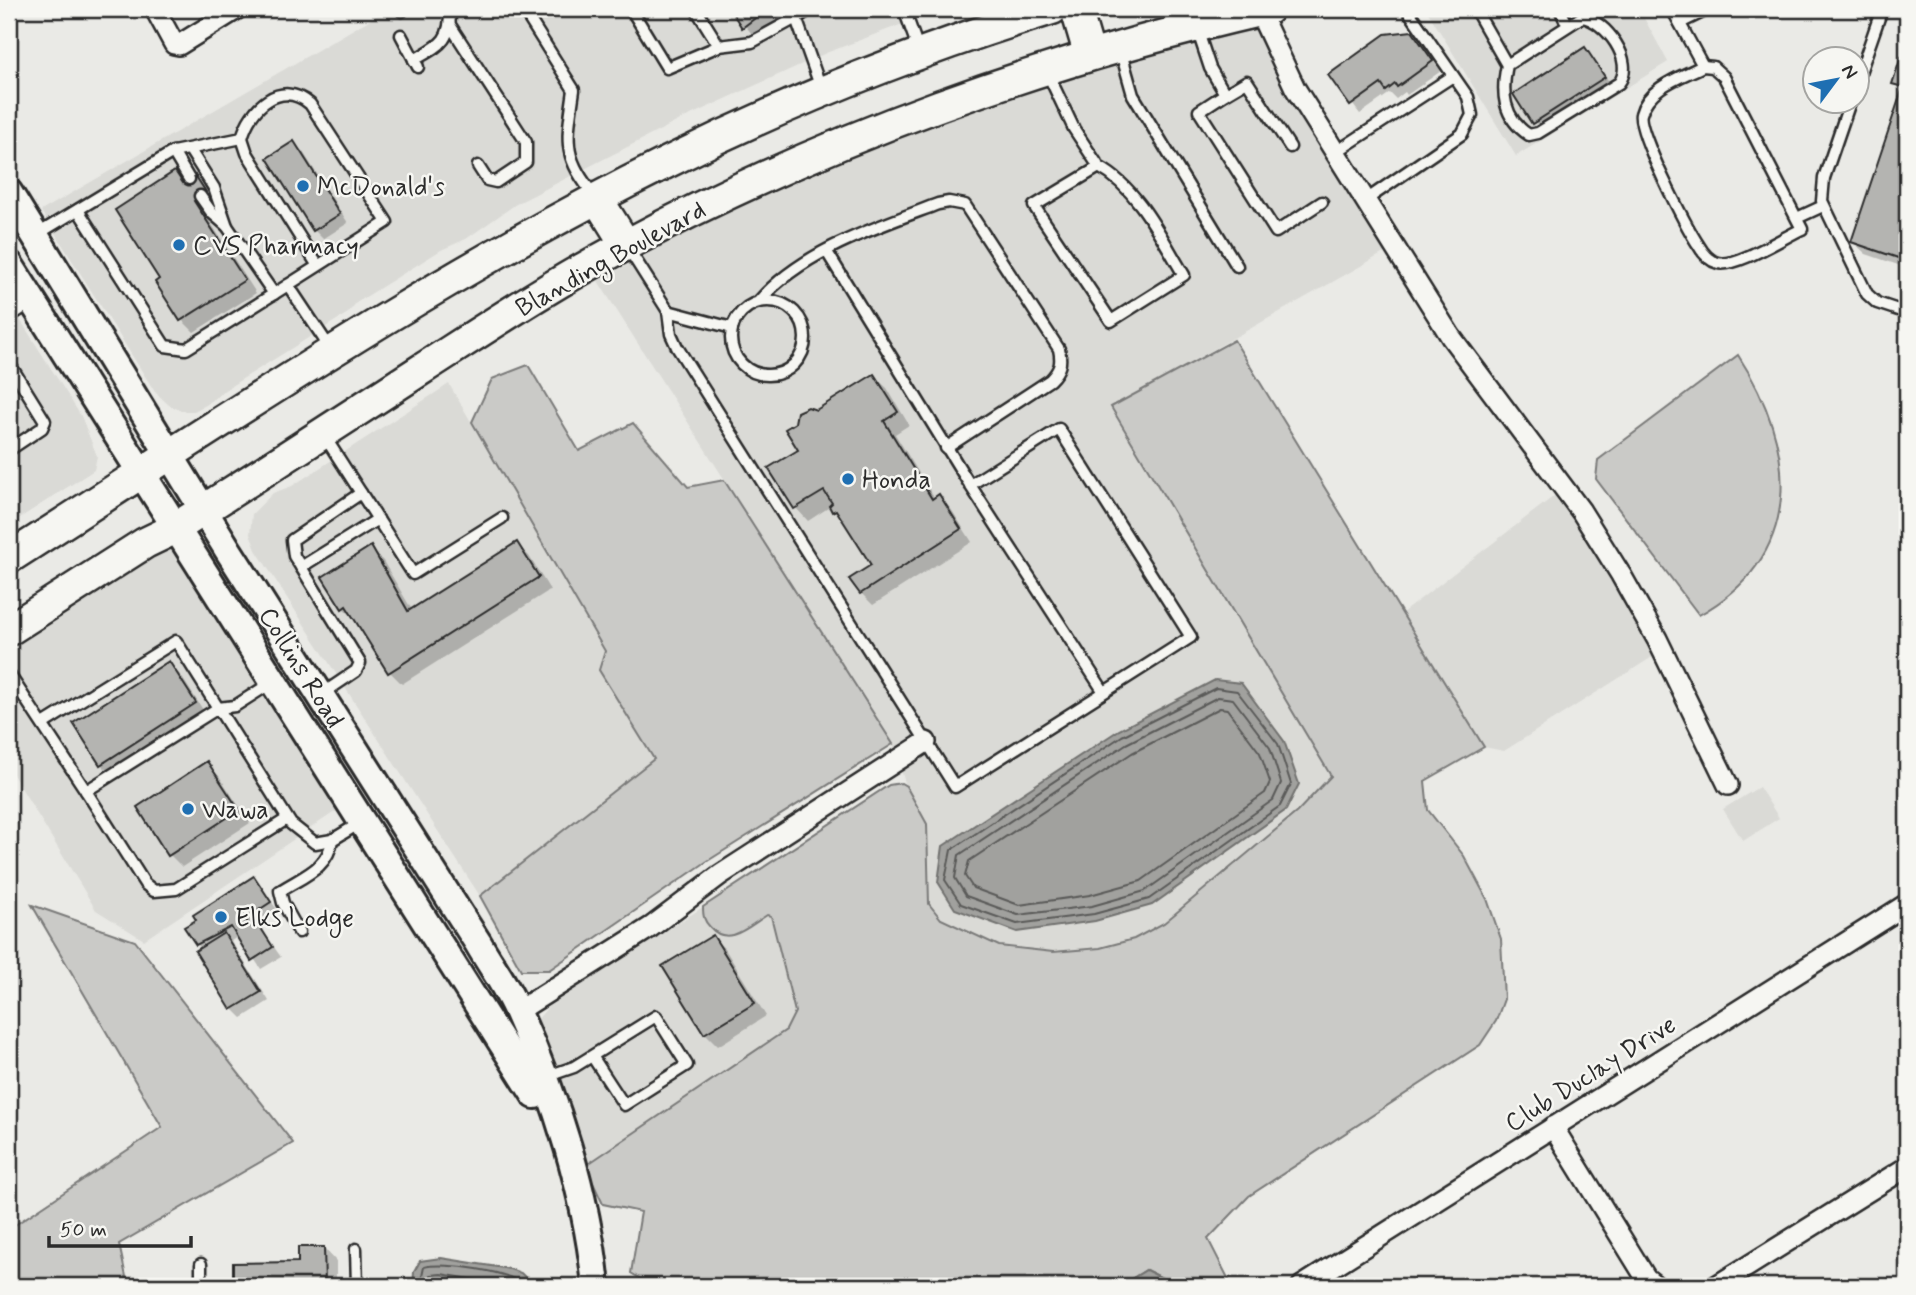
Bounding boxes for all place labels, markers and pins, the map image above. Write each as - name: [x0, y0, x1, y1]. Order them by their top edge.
- place label: McDonald's: [317, 171, 445, 205]
- marker: McDonald's: [295, 178, 311, 194]
- place label: CVS Pharmacy: [193, 230, 359, 264]
- marker: CVS Pharmacy: [171, 237, 187, 253]
- place label: Honda: [862, 464, 931, 498]
- marker: Honda: [840, 471, 856, 487]
- place label: Wawa: [202, 794, 269, 828]
- marker: Wawa: [180, 801, 196, 817]
- place label: Elks Lodge: [235, 902, 354, 938]
- marker: Elks Lodge: [213, 909, 229, 925]

